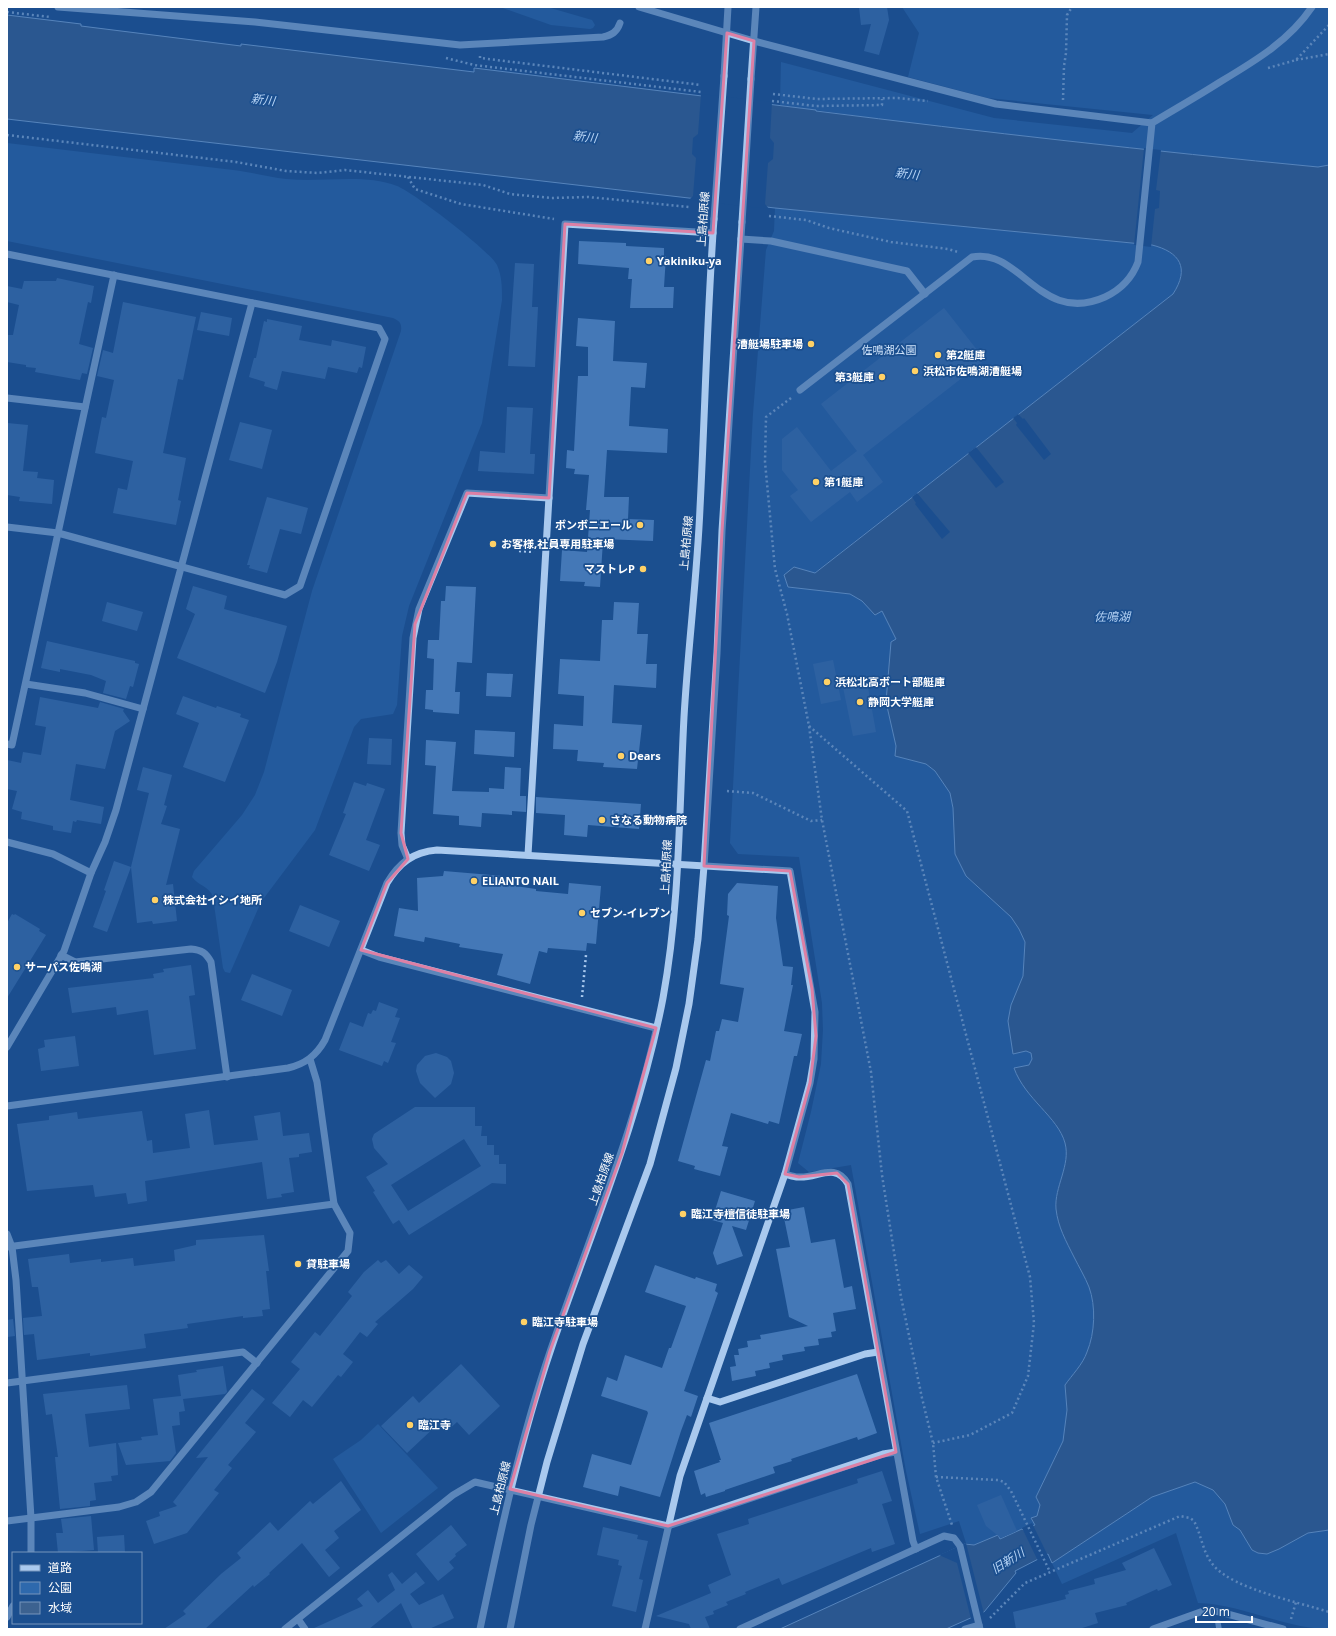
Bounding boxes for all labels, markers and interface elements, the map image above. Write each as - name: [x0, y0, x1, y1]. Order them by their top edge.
- water label: 新川: [250, 90, 278, 110]
- water label: 新川: [572, 127, 600, 147]
- water label: 新川: [894, 164, 922, 184]
- street label: 上島柏原線: [693, 191, 712, 247]
- place label: Yakiniku-ya: [657, 253, 722, 268]
- marker: Yakiniku-ya: [644, 256, 654, 266]
- place label: 漕艇場駐車場: [737, 336, 803, 351]
- marker: 漕艇場駐車場: [806, 339, 816, 349]
- park label: 佐鳴湖公園: [862, 342, 917, 357]
- place label: 第2艇庫: [946, 347, 985, 362]
- marker: 第2艇庫: [933, 350, 943, 360]
- place label: 浜松市佐鳴湖漕艇場: [923, 363, 1022, 378]
- marker: 浜松市佐鳴湖漕艇場: [910, 366, 920, 376]
- place label: 第3艇庫: [835, 369, 874, 384]
- marker: 第3艇庫: [877, 372, 887, 382]
- place label: 第1艇庫: [824, 474, 863, 489]
- marker: 第1艇庫: [811, 477, 821, 487]
- street label: 上島柏原線: [676, 515, 695, 571]
- place label: ボンボニエール: [555, 517, 632, 532]
- marker: ボンボニエール: [635, 520, 645, 530]
- place label: お客様,社員専用駐車場: [501, 536, 614, 551]
- marker: お客様,社員専用駐車場: [488, 539, 498, 549]
- place label: マストレP: [584, 561, 635, 576]
- marker: マストレP: [638, 564, 648, 574]
- water label: 佐鳴湖: [1094, 608, 1132, 625]
- place label: 浜松北高ボート部艇庫: [835, 674, 945, 689]
- marker: 浜松北高ボート部艇庫: [822, 677, 832, 687]
- place label: 静岡大学艇庫: [868, 694, 934, 709]
- marker: 静岡大学艇庫: [855, 697, 865, 707]
- place label: Dears: [629, 748, 661, 763]
- marker: Dears: [616, 751, 626, 761]
- place label: さなる動物病院: [610, 812, 687, 827]
- marker: さなる動物病院: [597, 815, 607, 825]
- street label: 上島柏原線: [657, 839, 674, 895]
- place label: ELIANTO NAIL: [482, 873, 559, 888]
- marker: ELIANTO NAIL: [469, 876, 479, 886]
- place label: 株式会社イシイ地所: [163, 892, 262, 907]
- marker: 株式会社イシイ地所: [150, 895, 160, 905]
- place label: セブン-イレブン: [590, 905, 671, 920]
- marker: セブン-イレブン: [577, 908, 587, 918]
- place label: サーパス佐鳴湖: [25, 959, 102, 974]
- marker: サーパス佐鳴湖: [12, 962, 22, 972]
- street label: 上島柏原線: [584, 1150, 617, 1207]
- place label: 臨江寺檀信徒駐車場: [691, 1206, 790, 1221]
- marker: 臨江寺檀信徒駐車場: [678, 1209, 688, 1219]
- place label: 貸駐車場: [306, 1256, 350, 1271]
- marker: 貸駐車場: [293, 1259, 303, 1269]
- place label: 臨江寺駐車場: [532, 1314, 598, 1329]
- marker: 臨江寺駐車場: [519, 1317, 529, 1327]
- place label: 臨江寺: [418, 1417, 451, 1432]
- marker: 臨江寺: [405, 1420, 415, 1430]
- street label: 上島柏原線: [486, 1459, 513, 1516]
- water label: 旧新川: [988, 1543, 1029, 1577]
- legend: [12, 1552, 142, 1624]
- text: 道路: [48, 1559, 72, 1576]
- text: 公園: [48, 1579, 72, 1596]
- scale bar: [1196, 1598, 1252, 1624]
- text: 水域: [48, 1599, 72, 1616]
- text: 20 m: [1202, 1603, 1230, 1620]

